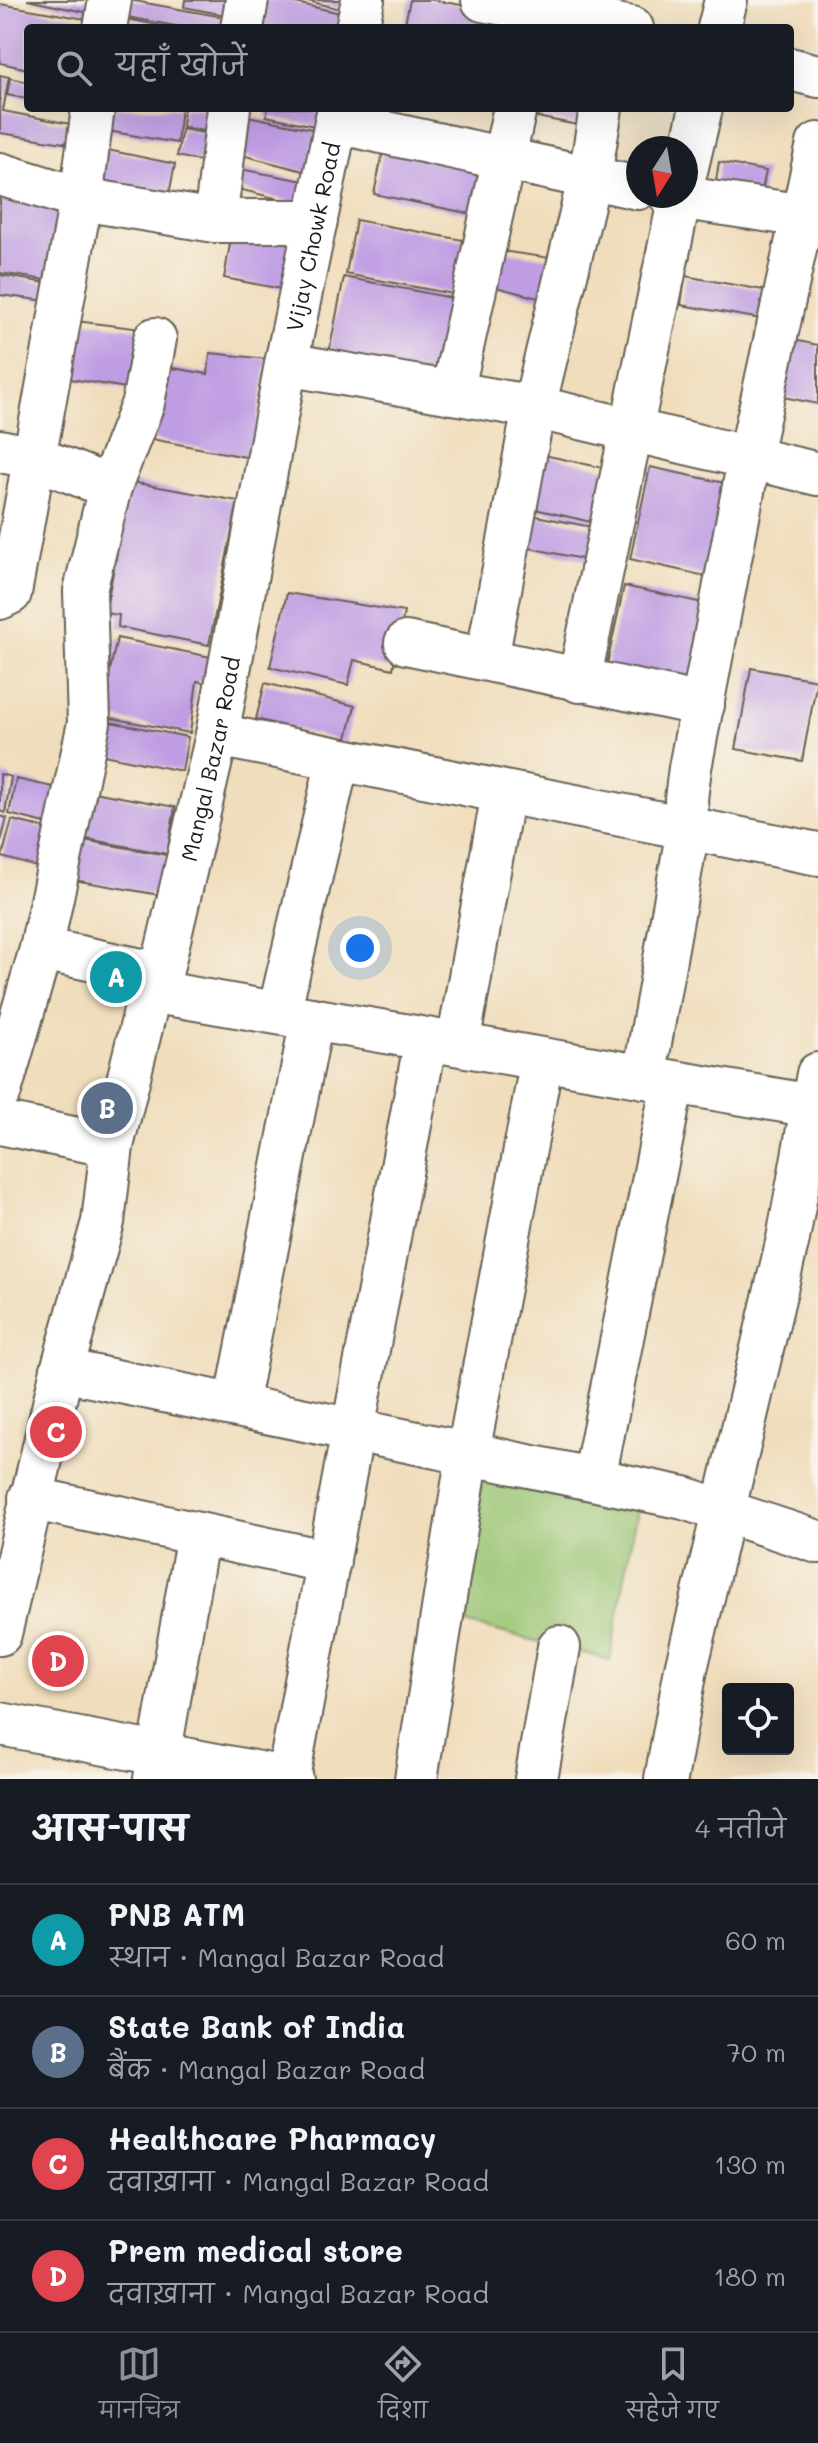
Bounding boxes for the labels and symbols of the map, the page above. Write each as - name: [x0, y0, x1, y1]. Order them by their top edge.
- north arrow: [626, 136, 698, 208]
- street label: Vijay Chowk Road: [279, 139, 346, 334]
- street label: Mangal Bazar Road: [173, 654, 246, 864]
- your location: [340, 928, 380, 968]
- pin: A: [90, 947, 142, 1007]
- pin: B: [81, 1078, 133, 1138]
- pin: C: [30, 1402, 82, 1462]
- pin: D: [32, 1631, 84, 1691]

